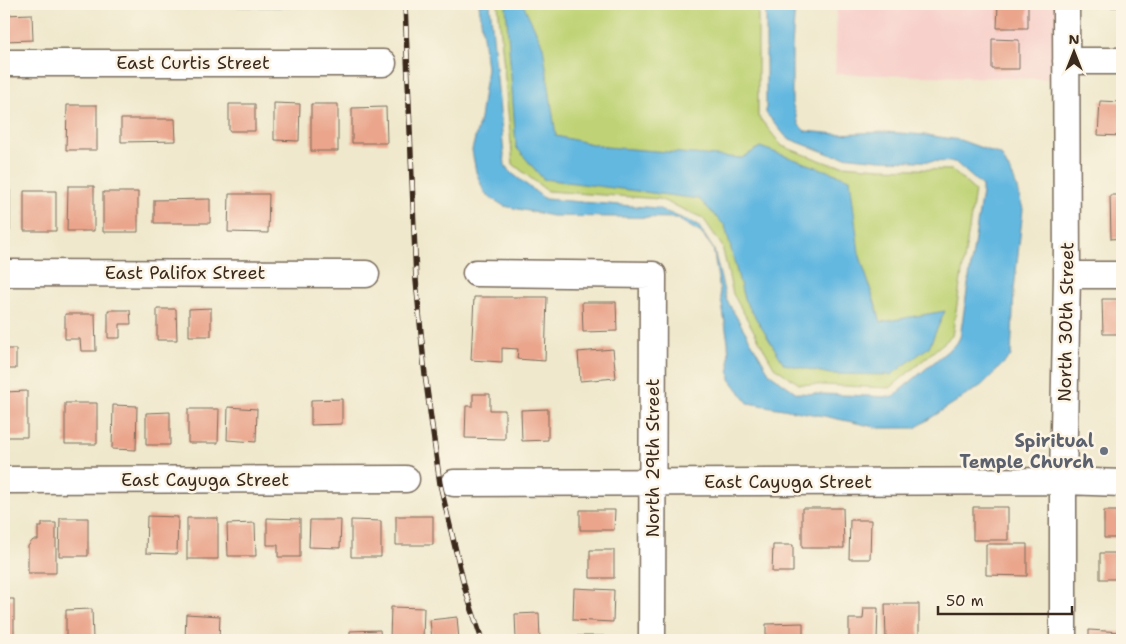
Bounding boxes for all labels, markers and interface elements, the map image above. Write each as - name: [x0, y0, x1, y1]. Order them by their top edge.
- north arrow: [1048, 28, 1098, 78]
- text: N: [1068, 30, 1080, 48]
- street label: East Curtis Street: [116, 51, 270, 75]
- street label: North 30th Street: [1053, 242, 1079, 402]
- street label: East Palifox Street: [105, 261, 265, 285]
- street label: North 29th Street: [641, 378, 665, 538]
- place label: Spiritual Temple Church: [960, 429, 1094, 474]
- marker: Spiritual Temple Church: [1098, 445, 1110, 457]
- street label: East Cayuga Street: [121, 468, 289, 492]
- street label: East Cayuga Street: [704, 470, 872, 494]
- scale bar: [938, 584, 1072, 616]
- text: 50 m: [946, 591, 984, 611]

